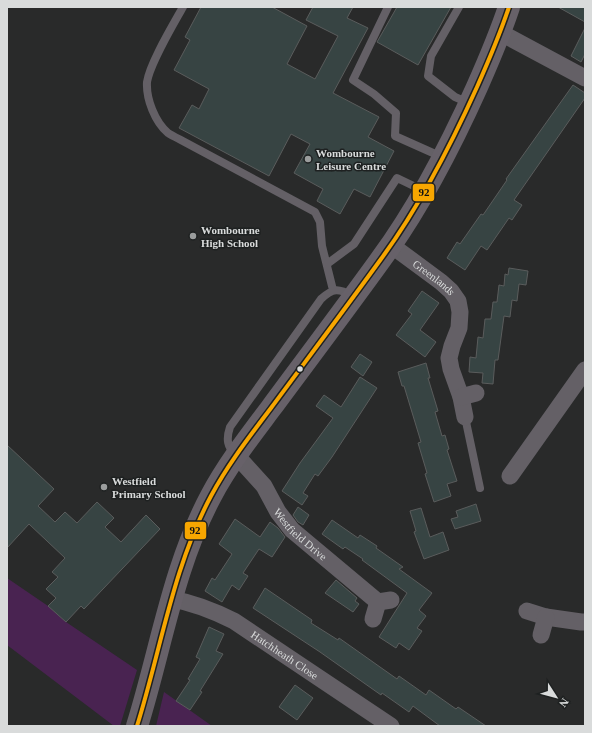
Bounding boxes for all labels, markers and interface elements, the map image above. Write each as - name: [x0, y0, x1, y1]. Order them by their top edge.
- place label: Wombourne Leisure Centre: [316, 147, 386, 172]
- marker: Wombourne Leisure Centre: [303, 154, 313, 164]
- line badge: 92: [412, 183, 435, 202]
- text: 92: [419, 186, 430, 198]
- place label: Wombourne High School: [201, 224, 260, 249]
- marker: Wombourne High School: [188, 231, 198, 241]
- street label: Greenlands: [411, 257, 458, 297]
- unlabelled marker: [295, 364, 305, 374]
- place label: Westfield Primary School: [112, 475, 186, 500]
- marker: Westfield Primary School: [99, 482, 109, 492]
- street label: Westfield Drive: [271, 506, 330, 563]
- line badge: 92: [184, 521, 207, 540]
- text: 92: [190, 524, 201, 536]
- street label: Hatchheath Close: [249, 628, 321, 682]
- north arrow: [536, 677, 576, 717]
- text: N: [557, 696, 571, 710]

